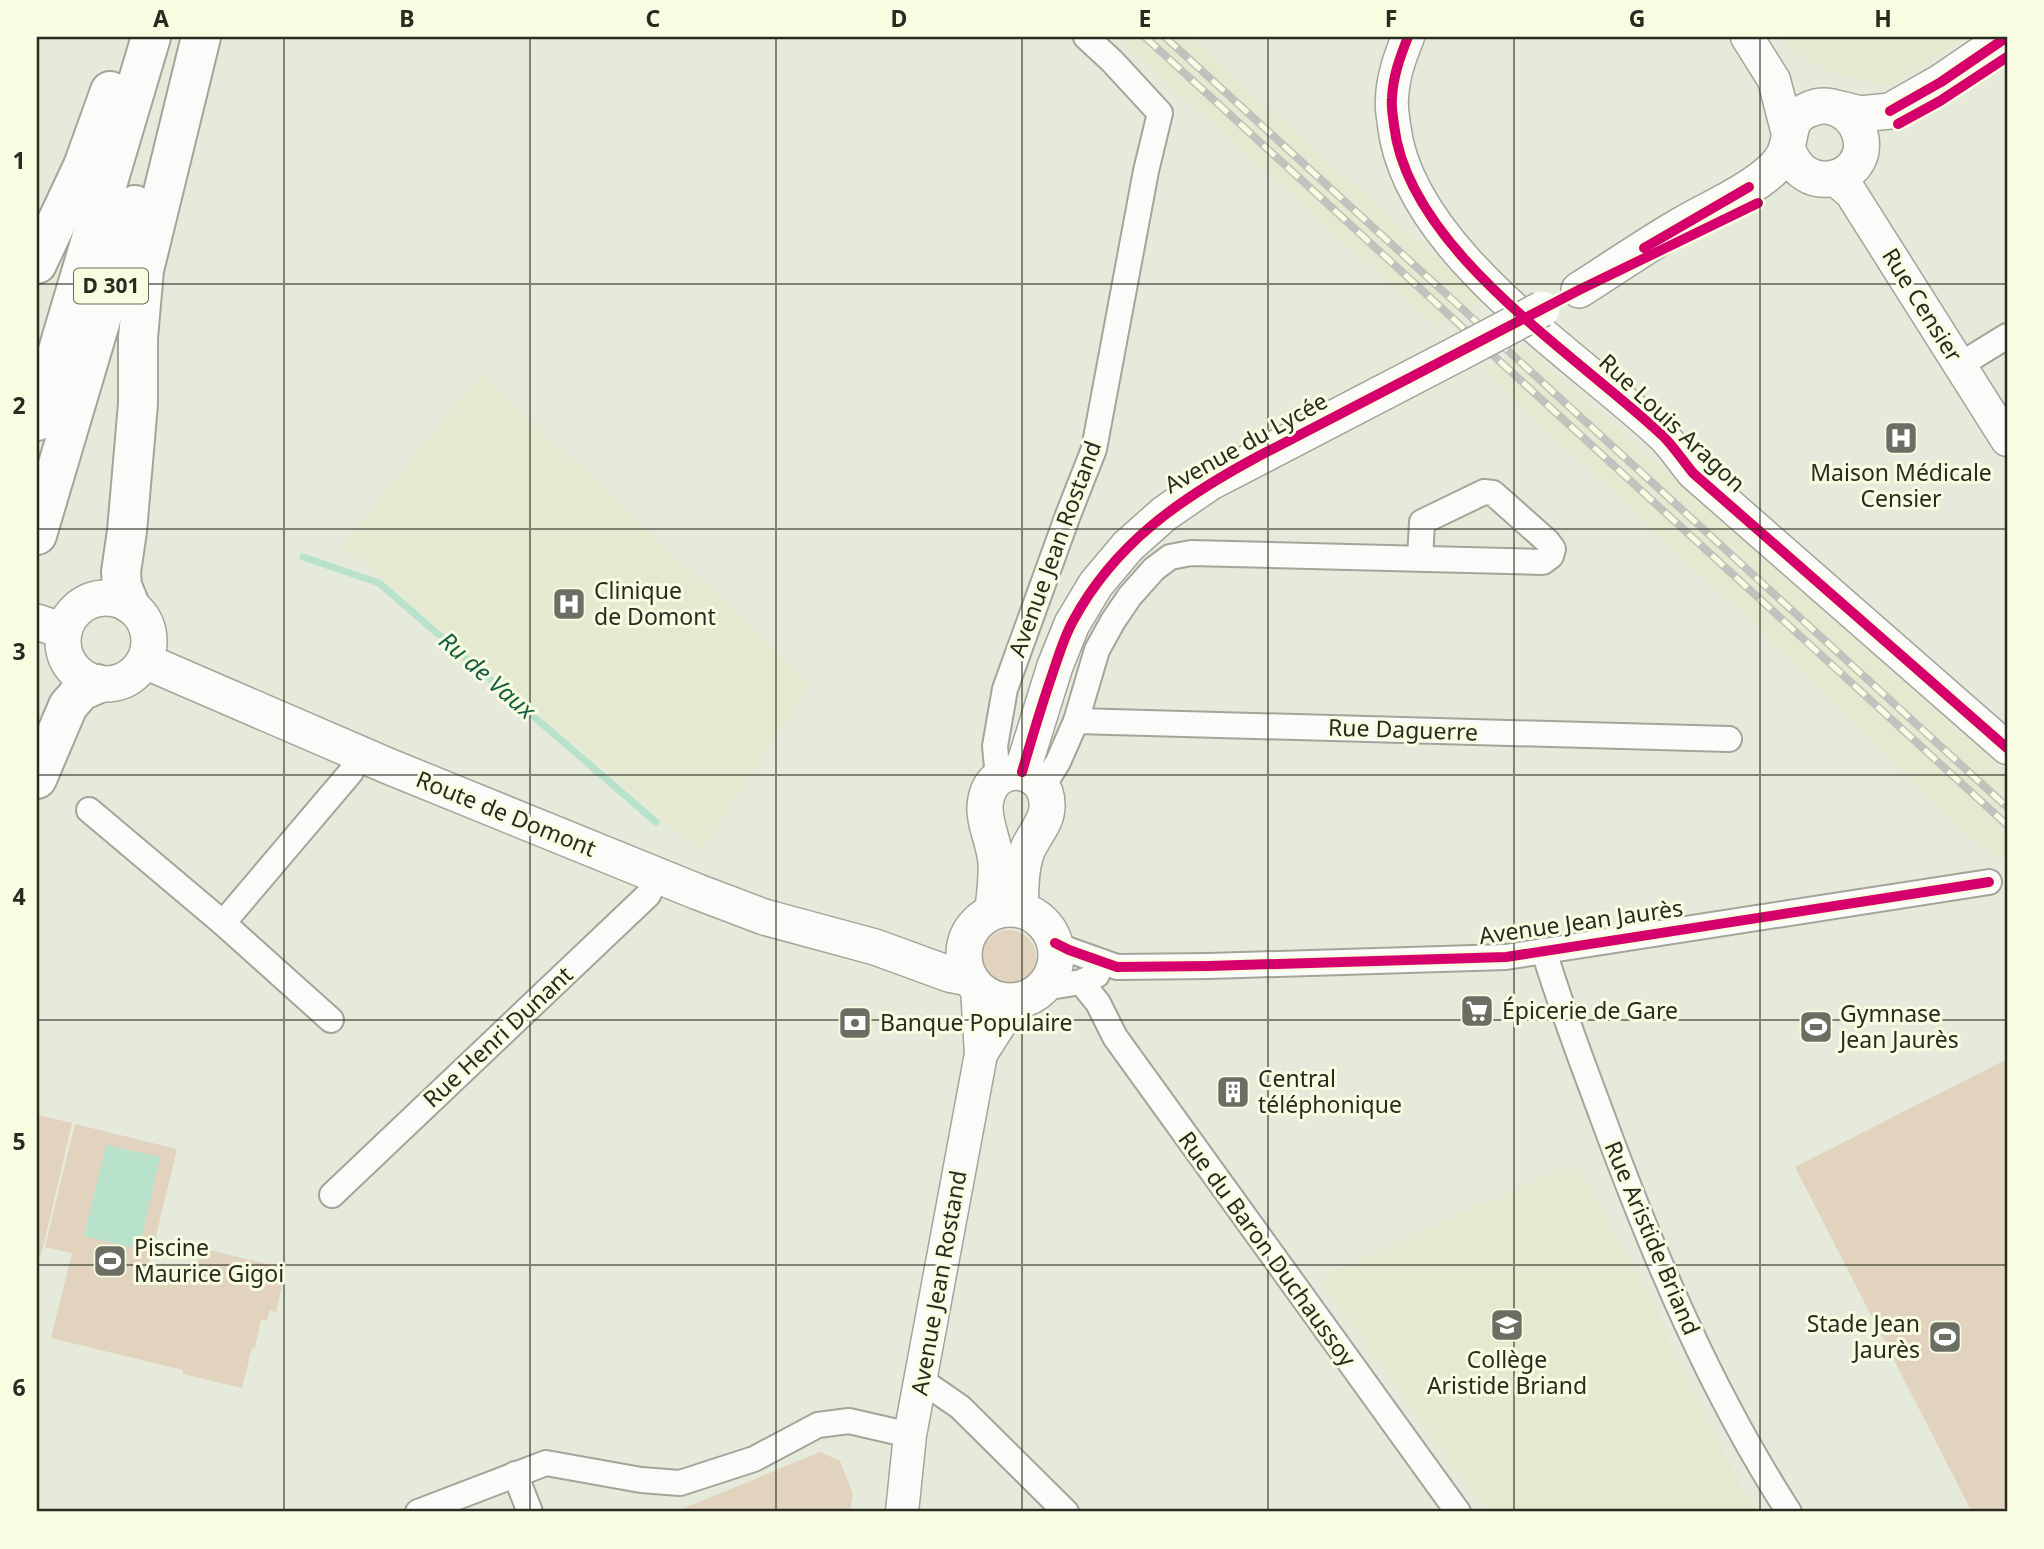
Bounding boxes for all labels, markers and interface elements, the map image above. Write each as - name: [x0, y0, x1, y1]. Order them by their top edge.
- text: A: [153, 2, 169, 34]
- text: B: [399, 2, 415, 34]
- text: C: [646, 2, 661, 34]
- text: D: [891, 2, 907, 34]
- text: E: [1139, 2, 1151, 34]
- text: F: [1385, 2, 1397, 34]
- text: G: [1629, 2, 1645, 34]
- text: H: [1874, 2, 1892, 34]
- text: 1: [12, 144, 26, 176]
- street label: Rue Censier: [1875, 241, 1971, 368]
- road number: D 301: [74, 268, 148, 304]
- street label: Rue Louis Aragon: [1592, 346, 1753, 499]
- street label: Avenue du Lycée: [1158, 384, 1333, 500]
- text: 2: [12, 389, 26, 421]
- hospital icon: Maison Médicale Censier: [1882, 419, 1920, 457]
- street label: Avenue Jean Rostand: [1000, 436, 1108, 661]
- place label: Maison Médicale Censier: [1810, 456, 1992, 514]
- place label: Clinique de Domont: [594, 574, 716, 632]
- hospital icon: Clinique de Domont: [550, 585, 588, 623]
- water label: Ru de Vaux: [433, 624, 544, 727]
- text: 3: [12, 635, 26, 667]
- street label: Rue Daguerre: [1328, 710, 1479, 748]
- street label: Route de Domont: [412, 762, 601, 864]
- text: 4: [12, 880, 26, 912]
- street label: Avenue Jean Jaurès: [1477, 891, 1685, 951]
- street label: Rue Henri Dunant: [416, 958, 579, 1114]
- supermarket icon: Épicerie de Gare: [1458, 992, 1496, 1030]
- place label: Épicerie de Gare: [1502, 994, 1678, 1026]
- place label: Gymnase Jean Jaurès: [1838, 997, 1959, 1055]
- bank icon: Banque Populaire: [836, 1004, 874, 1042]
- place label: Banque Populaire: [880, 1006, 1072, 1038]
- sports icon: Gymnase Jean Jaurès: [1797, 1008, 1835, 1046]
- place label: Central téléphonique: [1258, 1062, 1402, 1120]
- building icon: Central téléphonique: [1214, 1073, 1252, 1111]
- street label: Rue du Baron Duchaussoy: [1172, 1124, 1364, 1373]
- text: 5: [12, 1125, 26, 1157]
- street label: Rue Aristide Briand: [1598, 1136, 1708, 1339]
- street label: Avenue Jean Rostand: [902, 1168, 974, 1398]
- place label: Piscine Maurice Gigoi: [134, 1231, 284, 1289]
- sports icon: Piscine Maurice Gigoi: [91, 1242, 129, 1280]
- school or university icon: Collège Aristide Briand: [1488, 1306, 1526, 1344]
- place label: Stade Jean Jaurès: [1807, 1307, 1920, 1365]
- sports icon: Stade Jean Jaurès: [1926, 1318, 1964, 1356]
- place label: Collège Aristide Briand: [1427, 1343, 1587, 1401]
- text: 6: [12, 1371, 26, 1403]

